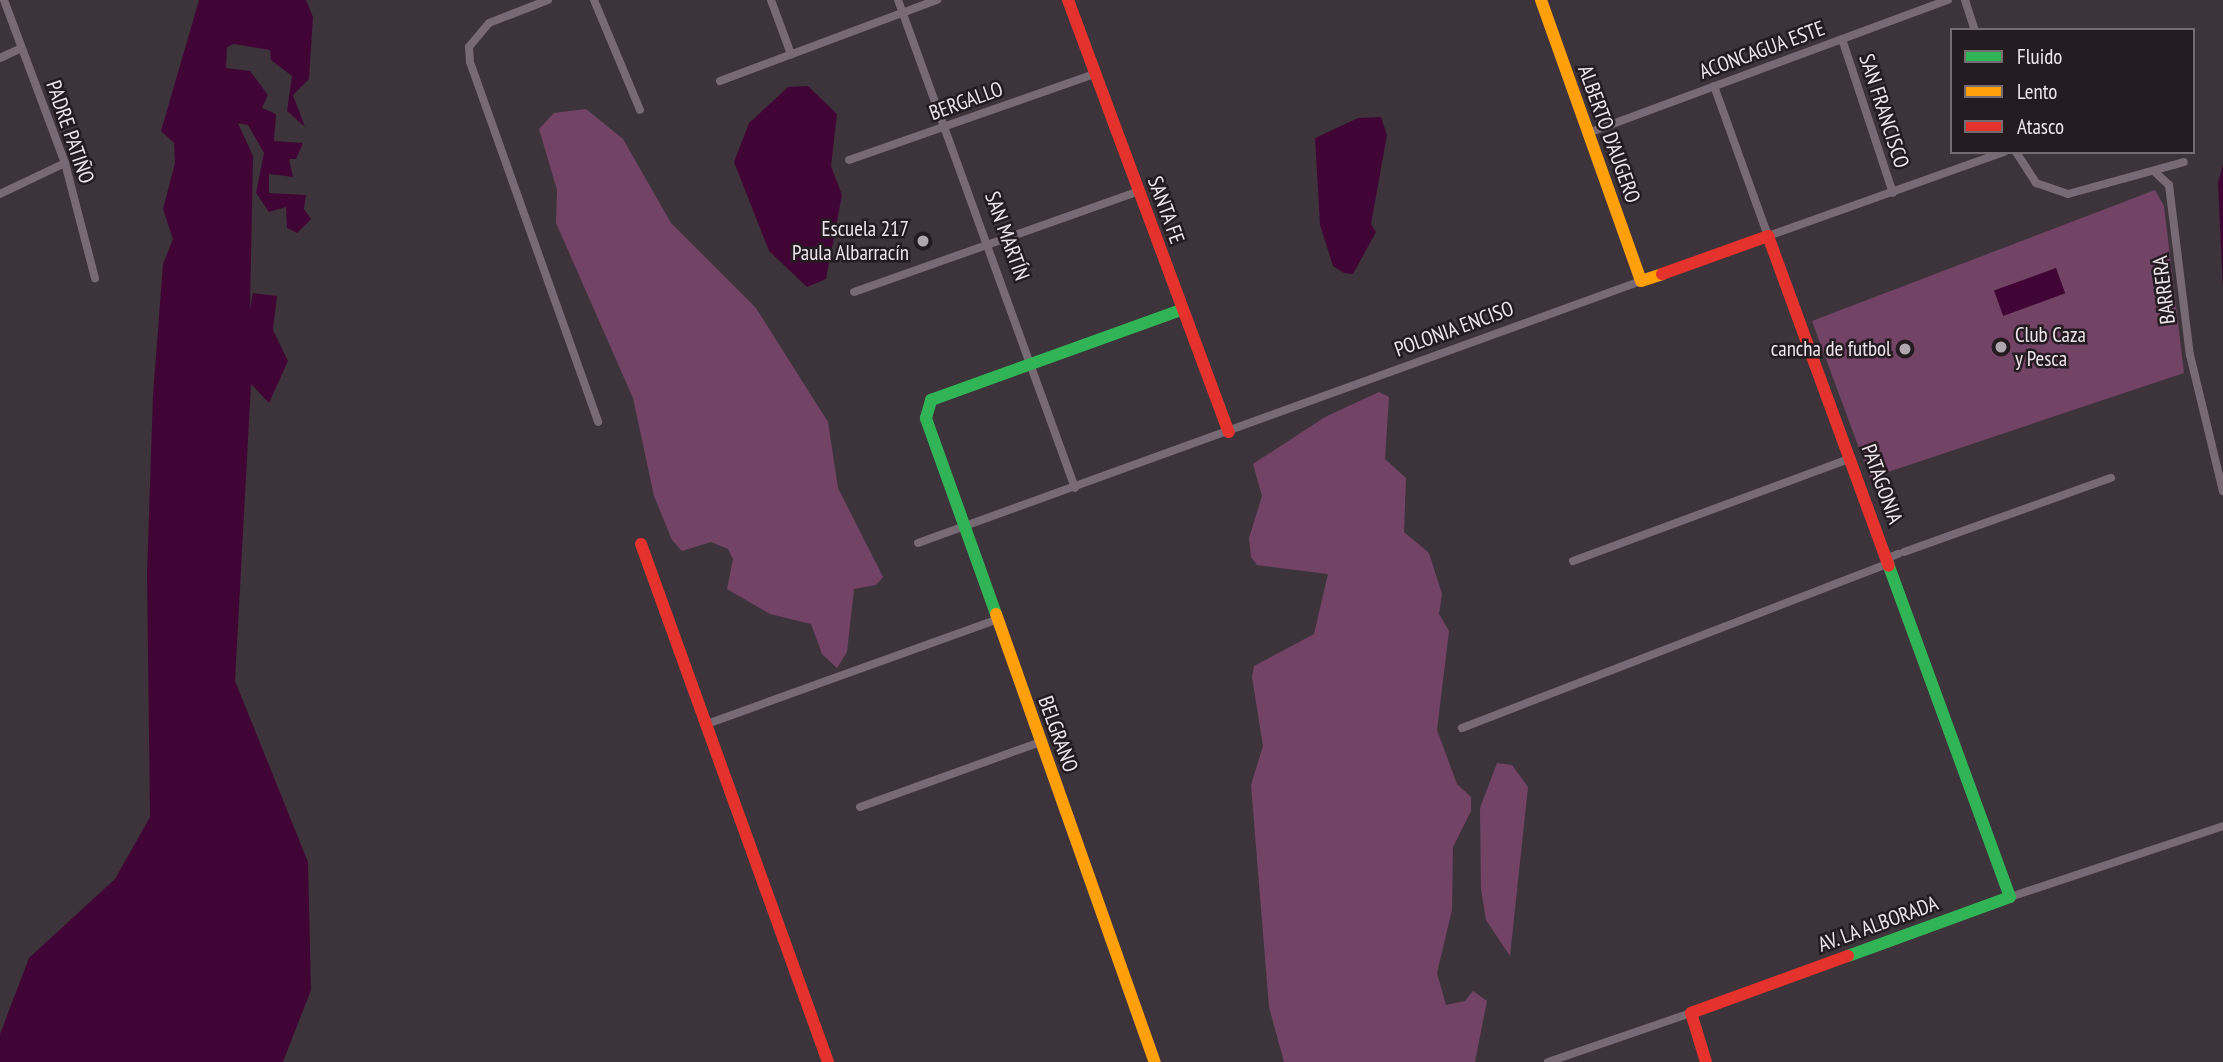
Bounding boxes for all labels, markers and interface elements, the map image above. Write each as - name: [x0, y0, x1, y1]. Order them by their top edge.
- street label: ACONCAGUA ESTE: [1696, 16, 1828, 84]
- legend: [1950, 28, 2195, 154]
- text: Fluido: [2017, 43, 2062, 70]
- street label: SAN FRANCISCO: [1854, 51, 1914, 171]
- street label: ALBERTO D'AUGERO: [1572, 62, 1646, 206]
- street label: BERGALLO: [926, 76, 1006, 126]
- street label: PADRE PATIÑO: [41, 77, 99, 187]
- text: Lento: [2017, 78, 2057, 105]
- text: Atasco: [2017, 113, 2064, 140]
- street label: SANTA FE: [1142, 173, 1190, 247]
- street label: SAN MARTÍN: [979, 188, 1035, 284]
- place label: Escuela 217 Paula Albarracín: [791, 216, 909, 266]
- marker: Escuela 217 Paula Albarracín: [915, 233, 931, 249]
- street label: BARRERA: [2147, 254, 2181, 326]
- street label: POLONIA ENCISO: [1391, 296, 1517, 362]
- place label: Club Caza y Pesca: [2015, 322, 2086, 372]
- place label: cancha de futbol: [1771, 336, 1891, 362]
- marker: Club Caza y Pesca: [1993, 339, 2009, 355]
- marker: cancha de futbol: [1897, 341, 1913, 357]
- street label: PATAGONIA: [1856, 441, 1908, 527]
- street label: BELGRANO: [1033, 693, 1083, 775]
- street label: AV. LA ALBORADA: [1813, 890, 1943, 958]

